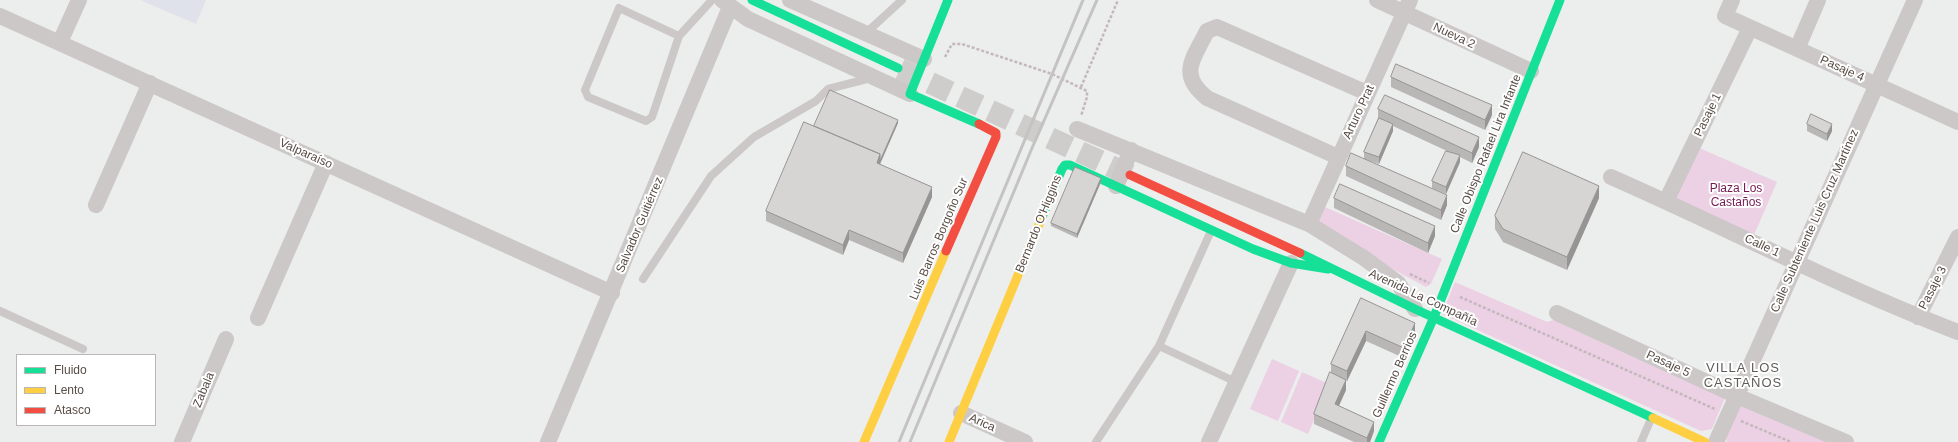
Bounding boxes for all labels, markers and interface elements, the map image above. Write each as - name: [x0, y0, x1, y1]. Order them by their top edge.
- street label: Nueva 2: [1431, 20, 1477, 52]
- street label: Pasaje 4: [1818, 53, 1866, 85]
- street label: Calle Obispo Rafael Lira Infante: [1447, 72, 1525, 236]
- street label: Arturo Prat: [1340, 83, 1378, 141]
- street label: Pasaje 1: [1691, 91, 1725, 139]
- street label: Calle Subteniente Luis Cruz Martínez: [1768, 127, 1862, 315]
- street label: Valparaíso: [277, 136, 335, 172]
- street label: Bernardo O'Higgins: [1013, 173, 1065, 275]
- street label: Salvador Guitiérrez: [613, 175, 667, 275]
- street label: Luis Barros Borgoño Sur: [907, 176, 971, 302]
- park label: Plaza Los Castaños: [1710, 182, 1762, 210]
- street label: Calle 1: [1742, 232, 1782, 260]
- street label: Pasaje 3: [1916, 264, 1950, 312]
- street label: Avenida La Compañía: [1366, 266, 1480, 330]
- street label: Guillermo Berrios: [1370, 330, 1420, 420]
- street label: Pasaje 5: [1644, 348, 1692, 380]
- legend: [16, 354, 156, 426]
- district label: VILLA LOS CASTAÑOS: [1704, 360, 1782, 391]
- text: Fluido: [54, 363, 87, 377]
- street label: Zabala: [190, 370, 218, 410]
- text: Lento: [54, 383, 84, 397]
- text: Atasco: [54, 403, 91, 417]
- street label: Arica: [967, 411, 997, 435]

